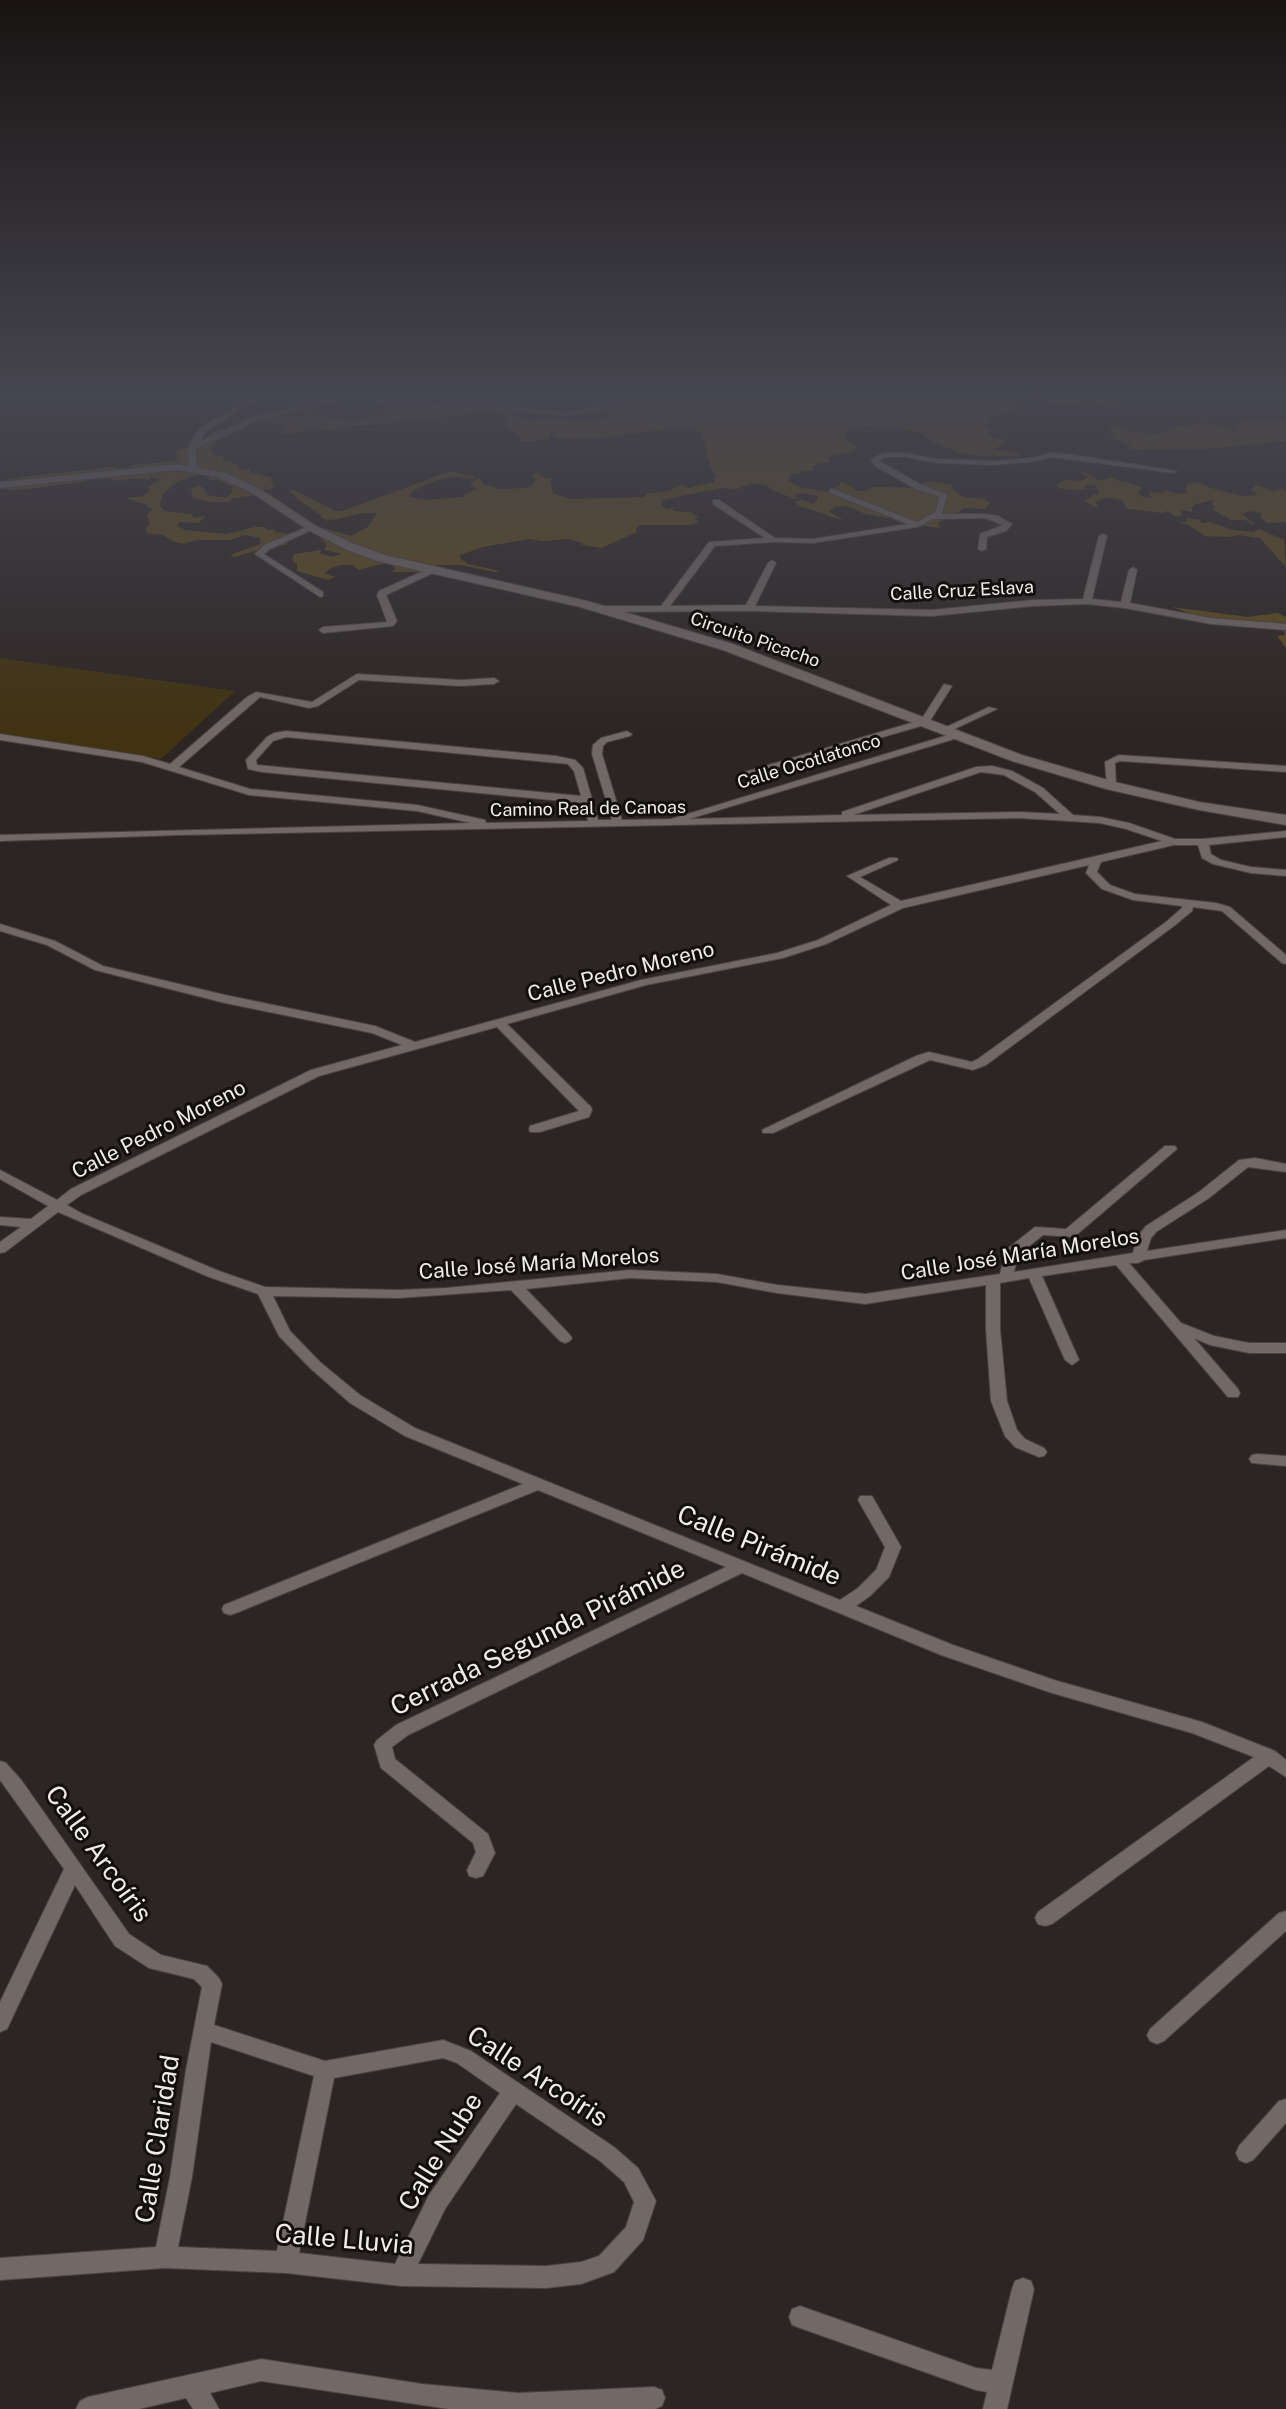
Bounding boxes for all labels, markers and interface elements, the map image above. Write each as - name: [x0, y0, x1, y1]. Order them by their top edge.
- street label: Calle Cruz Eslava: [890, 576, 1034, 606]
- street label: Circuito Picacho: [687, 608, 823, 672]
- street label: Calle Ocotlatonco: [735, 730, 883, 794]
- street label: Camino Real de Canoas: [490, 796, 686, 822]
- street label: Calle Pedro Moreno: [525, 937, 717, 1007]
- street label: Calle Pedro Moreno: [68, 1075, 250, 1185]
- street label: Calle José María Morelos: [899, 1224, 1141, 1286]
- street label: Calle José María Morelos: [418, 1243, 660, 1285]
- street label: Calle Pirámide: [672, 1499, 846, 1593]
- street label: Cerrada Segunda Pirámide: [386, 1553, 690, 1723]
- street label: Calle Arcoíris: [38, 1780, 158, 1928]
- street label: Calle Arcoíris: [461, 2020, 613, 2134]
- street label: Calle Claridad: [129, 2053, 187, 2225]
- street label: Calle Nube: [393, 2087, 489, 2217]
- street label: Calle Lluvia: [273, 2218, 415, 2262]

